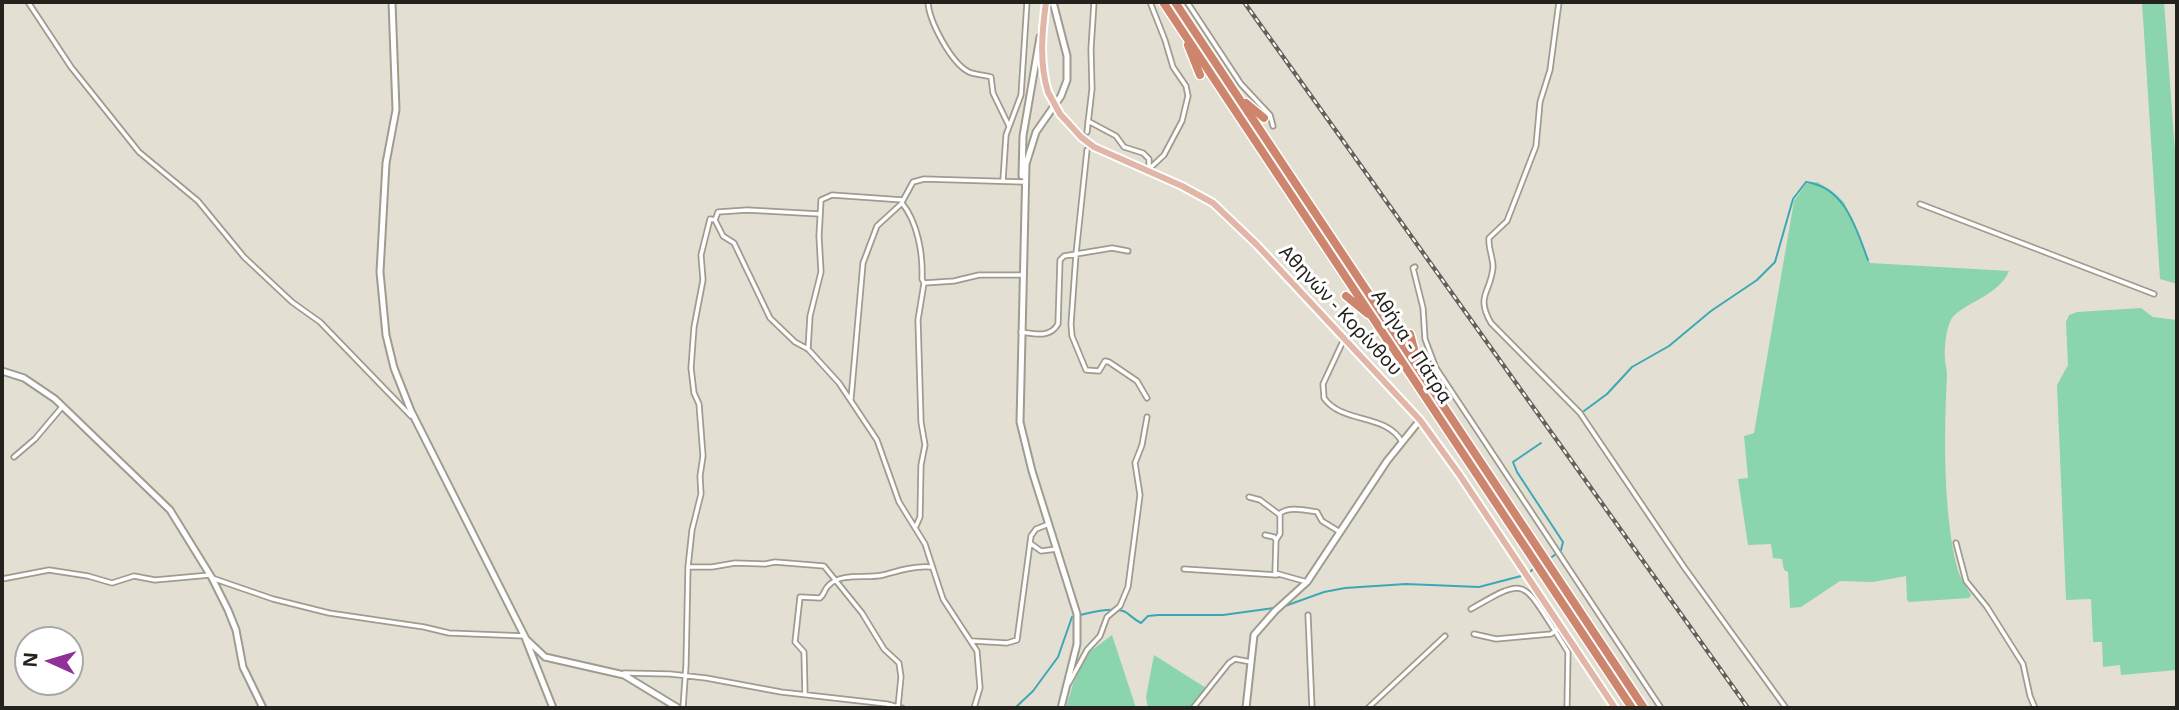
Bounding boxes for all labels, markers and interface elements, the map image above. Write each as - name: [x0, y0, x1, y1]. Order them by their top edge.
- street label: Αθηνών - Κορίνθου: [1274, 241, 1406, 381]
- street label: Αθήνα - Πάτρα: [1366, 286, 1456, 408]
- north arrow: [14, 626, 84, 696]
- text: N: [17, 651, 44, 668]

